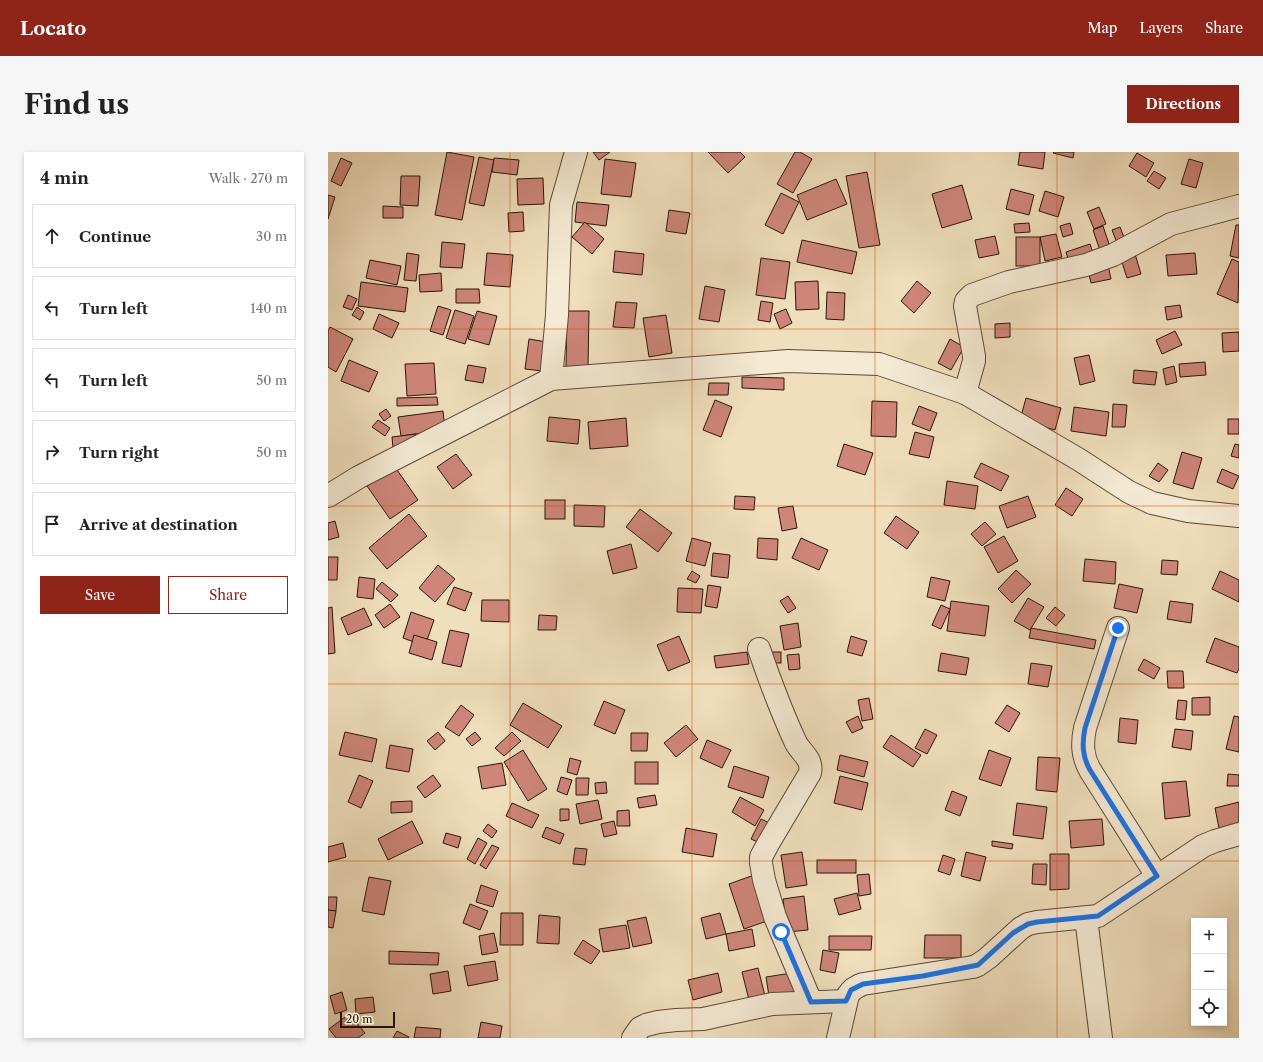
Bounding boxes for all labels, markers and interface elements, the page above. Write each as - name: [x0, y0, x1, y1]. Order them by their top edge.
- text: Locato: [20, 17, 86, 40]
- text: Map: [1087, 19, 1117, 37]
- text: Layers: [1139, 19, 1183, 37]
- text: Share: [1205, 19, 1243, 37]
- button: Directions: [1127, 85, 1239, 123]
- text: Find us: [24, 87, 129, 121]
- text: 4 min: [40, 168, 89, 188]
- text: Walk · 270 m: [209, 170, 288, 186]
- icon: ahead: [41, 225, 63, 247]
- text: Continue: [79, 227, 151, 246]
- text: 30 m: [256, 228, 287, 244]
- icon: left: [41, 297, 63, 319]
- text: Turn left: [79, 299, 148, 318]
- text: 140 m: [250, 300, 287, 316]
- icon: left: [41, 369, 63, 391]
- text: Turn left: [79, 371, 148, 390]
- text: 50 m: [256, 372, 287, 388]
- icon: right: [41, 441, 63, 463]
- text: Turn right: [79, 443, 159, 462]
- text: 50 m: [256, 444, 287, 460]
- icon: arrive: [41, 513, 63, 535]
- text: Arrive at destination: [79, 515, 238, 534]
- button: Save: [40, 576, 160, 614]
- button: Share: [168, 576, 288, 614]
- route end: [1109, 619, 1127, 637]
- map controls: [1191, 918, 1227, 1026]
- button: +: [1191, 918, 1227, 954]
- route start: [772, 923, 790, 941]
- button: −: [1191, 954, 1227, 990]
- button: locate: [1191, 990, 1227, 1026]
- scale bar: [340, 1010, 395, 1029]
- text: 20 m: [346, 1012, 372, 1026]

